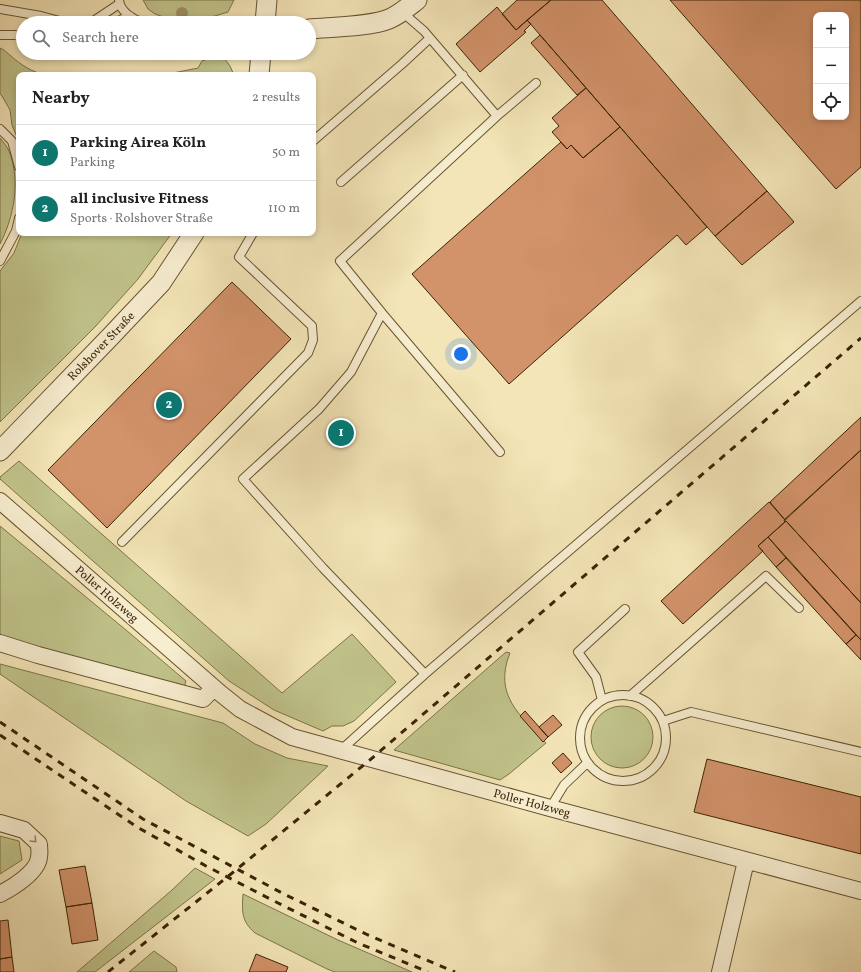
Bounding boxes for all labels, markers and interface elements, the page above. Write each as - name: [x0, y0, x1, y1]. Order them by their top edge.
- map controls: [813, 12, 849, 120]
- button: +: [813, 12, 849, 48]
- search box: [16, 16, 316, 60]
- icon: search: [30, 27, 52, 49]
- text: Search here: [62, 28, 139, 49]
- button: −: [813, 48, 849, 84]
- button: locate: [813, 84, 849, 120]
- text: Nearby: [32, 87, 90, 110]
- text: 2 results: [252, 89, 300, 107]
- text: Parking Airea Köln: [70, 133, 206, 154]
- text: 1: [42, 144, 48, 162]
- text: 50 m: [272, 144, 300, 162]
- text: Parking: [70, 154, 115, 172]
- text: all inclusive Fitness: [70, 189, 209, 210]
- text: 2: [42, 200, 48, 218]
- text: 110 m: [268, 200, 300, 218]
- text: Sports · Rolshover Straße: [70, 210, 213, 228]
- street label: Rolshover Straße: [65, 308, 139, 385]
- your location: [451, 344, 471, 364]
- pin: 2: [156, 390, 182, 420]
- pin: 1: [328, 418, 354, 448]
- street label: Poller Holzweg: [71, 563, 141, 627]
- street label: Poller Holzweg: [491, 786, 572, 822]
- one-way arrow: [29, 835, 37, 843]

